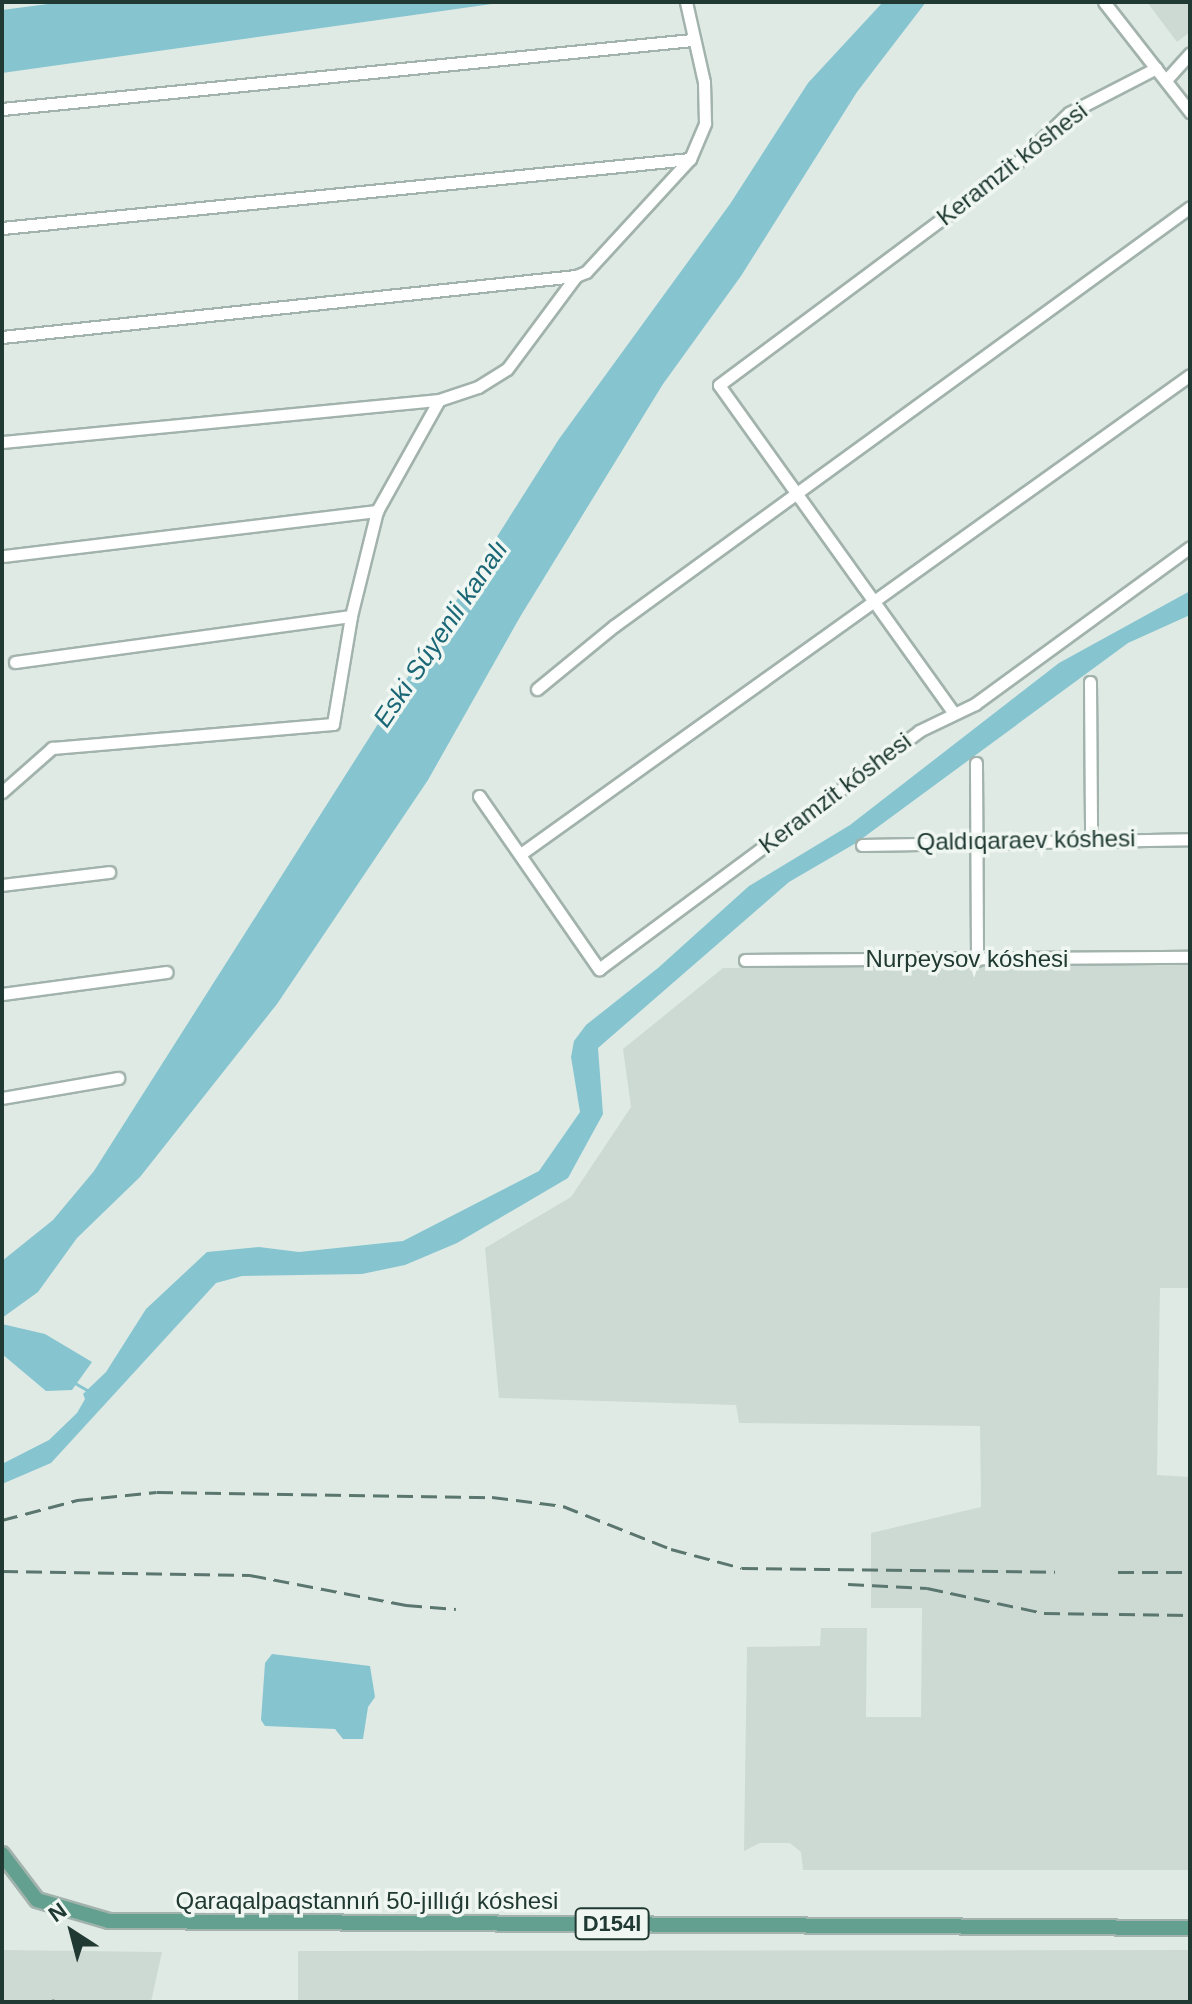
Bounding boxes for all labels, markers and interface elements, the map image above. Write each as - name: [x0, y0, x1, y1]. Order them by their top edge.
- street label: Keramzit kóshesi: [931, 96, 1093, 232]
- water label: Eski Súyenli kanalı: [367, 535, 515, 733]
- street label: Keramzit kóshesi: [753, 727, 917, 859]
- street label: Qaldıqaraev kóshesi: [916, 824, 1136, 856]
- street label: Nurpeysov kóshesi: [866, 945, 1068, 973]
- street label: Qaraqalpaqstannıń 50-jıllıǵı kóshesi: [176, 1887, 558, 1915]
- north arrow: [32, 1892, 112, 1972]
- text: N: [44, 1897, 71, 1927]
- road number: D154l: [574, 1906, 650, 1942]

